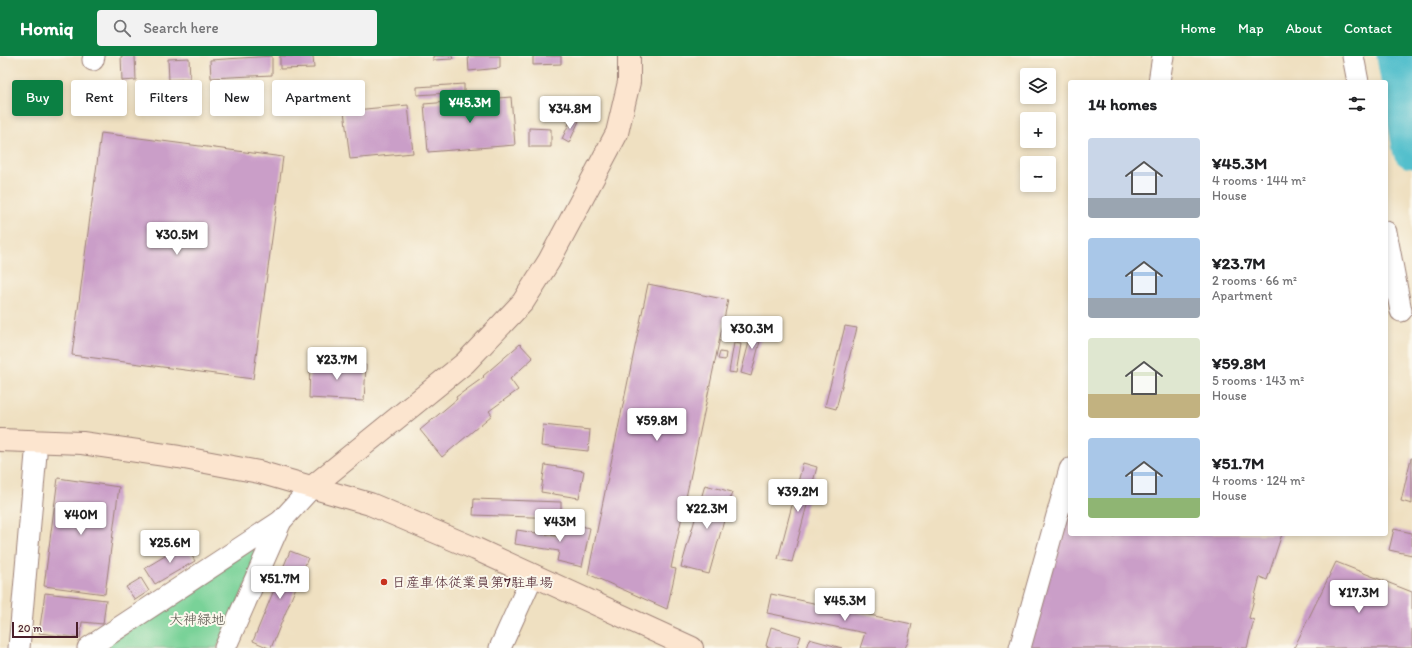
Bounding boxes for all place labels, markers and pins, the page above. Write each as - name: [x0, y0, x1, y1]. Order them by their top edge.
- pin: ¥45.3M: [437, 90, 503, 124]
- pin: ¥34.8M: [537, 96, 603, 130]
- pin: ¥30.5M: [144, 222, 210, 256]
- pin: ¥30.3M: [719, 316, 785, 350]
- pin: ¥23.7M: [304, 347, 370, 381]
- pin: ¥59.8M: [624, 408, 690, 442]
- pin: ¥39.2M: [765, 479, 831, 513]
- pin: ¥22.3M: [674, 496, 740, 530]
- pin: ¥40M: [57, 502, 105, 536]
- pin: ¥43M: [536, 509, 584, 543]
- pin: ¥25.6M: [137, 530, 203, 564]
- pin: ¥51.7M: [247, 566, 313, 600]
- place label: 日産車体従業員第7駐車場: [392, 574, 553, 591]
- marker: 日産車体従業員第7駐車場: [379, 577, 389, 587]
- pin: ¥17.3M: [1326, 580, 1392, 614]
- pin: ¥45.3M: [812, 588, 878, 622]

